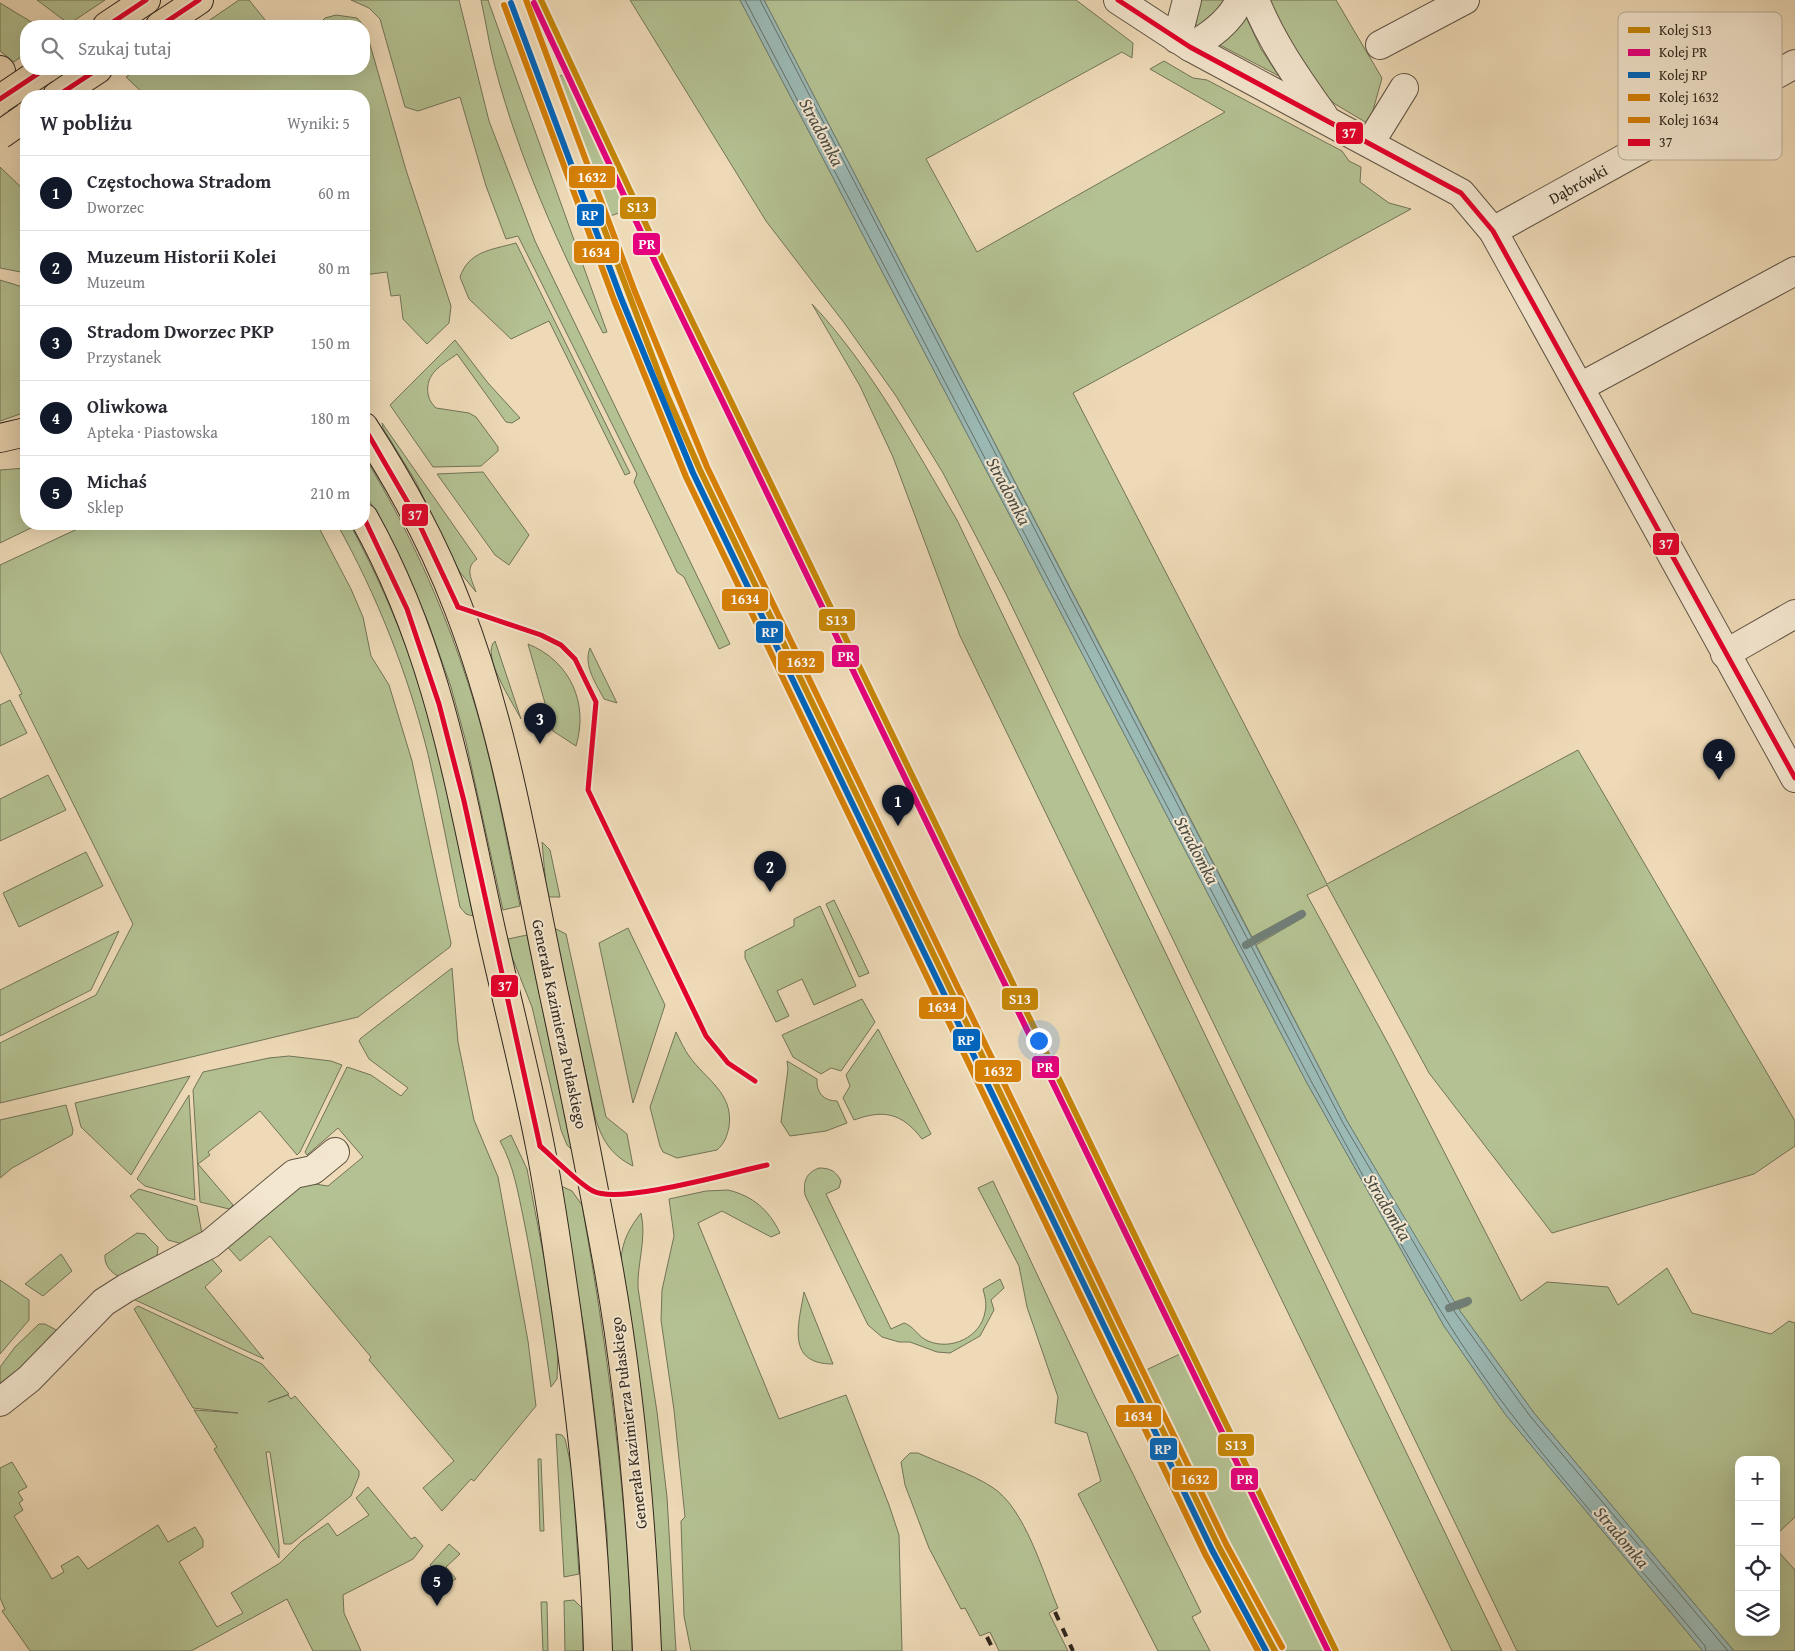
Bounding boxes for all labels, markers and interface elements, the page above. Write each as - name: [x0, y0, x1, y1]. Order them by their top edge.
- legend: [1618, 12, 1782, 160]
- search box: [20, 20, 370, 75]
- text: Kolej S13: [1659, 20, 1712, 40]
- icon: search: [38, 34, 66, 62]
- text: Szukaj tutaj: [78, 34, 172, 62]
- text: Kolej PR: [1659, 42, 1708, 62]
- text: Kolej RP: [1659, 65, 1707, 85]
- text: Kolej 1632: [1659, 87, 1719, 107]
- water label: Stradomka: [793, 93, 852, 172]
- text: W pobliżu: [40, 107, 132, 138]
- text: Kolej 1634: [1659, 110, 1719, 130]
- text: Wyniki: 5: [287, 111, 350, 135]
- line badge: 37: [1335, 121, 1364, 145]
- text: 37: [1342, 123, 1356, 143]
- text: 37: [1659, 132, 1673, 152]
- street label: Dąbrówki: [1544, 158, 1612, 210]
- line badge: 1632: [568, 165, 616, 189]
- text: Częstochowa Stradom: [87, 167, 271, 195]
- text: 1632: [577, 167, 607, 187]
- text: 1: [52, 181, 60, 205]
- text: 60 m: [318, 181, 350, 205]
- text: Dworzec: [87, 195, 144, 219]
- line badge: S13: [619, 196, 657, 220]
- text: S13: [627, 197, 649, 217]
- line badge: RP: [576, 203, 605, 227]
- text: RP: [582, 205, 598, 225]
- line badge: PR: [632, 232, 661, 256]
- text: PR: [639, 234, 656, 254]
- line badge: 1634: [573, 240, 620, 264]
- text: Muzeum Historii Kolei: [87, 242, 276, 270]
- text: 1634: [581, 242, 611, 262]
- text: 2: [52, 256, 60, 280]
- text: 80 m: [318, 256, 350, 280]
- text: Muzeum: [87, 270, 145, 294]
- text: Stradom Dworzec PKP: [87, 317, 274, 345]
- text: 3: [52, 331, 60, 355]
- text: 150 m: [310, 331, 350, 355]
- text: Przystanek: [87, 345, 161, 369]
- text: Oliwkowa: [87, 392, 168, 420]
- text: 4: [52, 406, 60, 430]
- text: 180 m: [310, 406, 350, 430]
- text: Apteka · Piastowska: [87, 420, 218, 444]
- water label: Stradomka: [980, 452, 1039, 531]
- text: Michaś: [87, 467, 147, 495]
- text: 5: [52, 481, 60, 505]
- text: 210 m: [310, 481, 350, 505]
- text: Sklep: [87, 495, 124, 519]
- line badge: 37: [401, 503, 429, 527]
- text: 37: [408, 505, 422, 525]
- line badge: 37: [1652, 532, 1680, 556]
- text: 37: [1659, 534, 1673, 554]
- line badge: 1634: [721, 588, 769, 612]
- text: 1634: [730, 589, 760, 609]
- line badge: S13: [818, 608, 856, 632]
- text: S13: [826, 610, 848, 630]
- line badge: RP: [755, 620, 784, 644]
- text: RP: [762, 622, 778, 642]
- line badge: PR: [831, 644, 860, 668]
- text: PR: [838, 646, 855, 666]
- line badge: 1632: [777, 650, 825, 674]
- text: 1632: [786, 652, 816, 672]
- pin: 3: [524, 703, 556, 744]
- pin: 4: [1703, 739, 1735, 780]
- pin: 1: [882, 785, 914, 826]
- water label: Stradomka: [1168, 811, 1227, 890]
- pin: 2: [754, 851, 786, 892]
- street label: Generała Kazimierza Pułaskiego: [526, 917, 594, 1131]
- line badge: 37: [490, 974, 519, 998]
- text: 37: [498, 976, 512, 996]
- line badge: S13: [1001, 987, 1039, 1011]
- text: S13: [1009, 989, 1031, 1009]
- line badge: 1634: [918, 996, 965, 1020]
- text: 1634: [927, 997, 957, 1017]
- line badge: RP: [952, 1028, 981, 1052]
- your location: [1026, 1028, 1052, 1054]
- text: RP: [958, 1030, 974, 1050]
- line badge: PR: [1031, 1055, 1060, 1079]
- text: PR: [1037, 1057, 1054, 1077]
- line badge: 1632: [974, 1059, 1022, 1083]
- text: 1632: [983, 1061, 1013, 1081]
- water label: Stradomka: [1357, 1168, 1419, 1246]
- street label: Generała Kazimierza Pułaskiego: [603, 1316, 653, 1530]
- line badge: 1634: [1115, 1404, 1162, 1428]
- text: 1634: [1123, 1406, 1153, 1426]
- line badge: S13: [1217, 1433, 1255, 1457]
- text: S13: [1225, 1435, 1247, 1455]
- line badge: RP: [1149, 1437, 1178, 1461]
- text: RP: [1155, 1439, 1171, 1459]
- map controls: [1735, 1456, 1780, 1636]
- button: +: [1735, 1456, 1780, 1501]
- line badge: 1632: [1171, 1467, 1218, 1491]
- line badge: PR: [1230, 1467, 1259, 1491]
- text: 1632: [1180, 1469, 1210, 1489]
- text: PR: [1237, 1469, 1254, 1489]
- water label: Stradomka: [1588, 1500, 1657, 1575]
- button: −: [1735, 1501, 1780, 1546]
- button: locate: [1735, 1546, 1780, 1591]
- pin: 5: [421, 1565, 453, 1606]
- button: layers: [1735, 1591, 1780, 1636]

